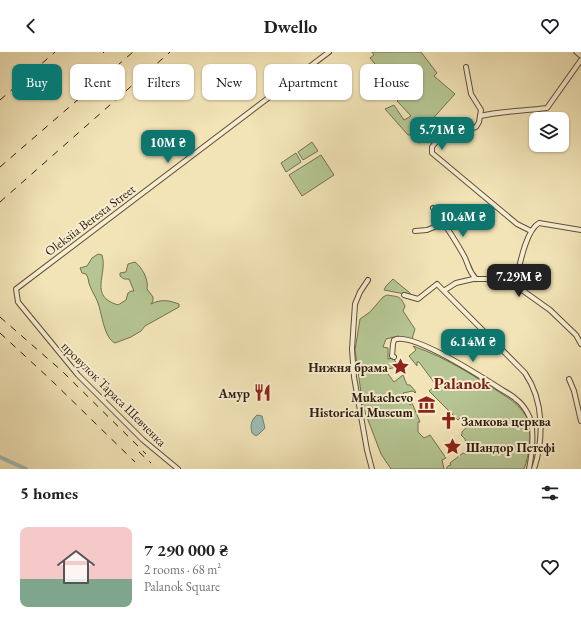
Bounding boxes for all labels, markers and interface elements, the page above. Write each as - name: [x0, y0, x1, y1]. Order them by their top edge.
- icon: back: [20, 15, 42, 37]
- text: Dwello: [264, 15, 317, 38]
- icon: heart: [539, 15, 561, 37]
- chip: Buy: [12, 64, 62, 100]
- chip: Rent: [70, 64, 125, 100]
- chip: Filters: [133, 64, 194, 100]
- chip: New: [202, 64, 256, 100]
- chip: Apartment: [264, 64, 352, 100]
- chip: House: [360, 64, 423, 100]
- map controls: [529, 112, 569, 152]
- button: layers: [529, 112, 569, 152]
- pin: 5.71M ₴: [405, 117, 479, 151]
- text: 5.71M ₴: [419, 121, 465, 138]
- pin: 10M ₴: [140, 130, 196, 164]
- text: 10M ₴: [150, 134, 186, 151]
- street label: Oleksiia Beresta Street: [41, 180, 139, 260]
- pin: 10.4M ₴: [426, 204, 500, 238]
- text: 10.4M ₴: [440, 208, 486, 225]
- pin: 7.29M ₴: [482, 264, 556, 298]
- text: 7.29M ₴: [496, 268, 542, 285]
- pin: 6.14M ₴: [436, 329, 510, 363]
- text: 6.14M ₴: [450, 333, 496, 350]
- street label: провулок Тараса Шевченка: [58, 338, 171, 451]
- place icon: Нижня брама: [391, 357, 411, 377]
- place label: Нижня брама: [308, 359, 388, 376]
- district label: Palanok: [434, 372, 491, 394]
- restaurant icon: Амур: [253, 383, 273, 403]
- place label: Амур: [217, 385, 250, 402]
- place label: Mukachevo Historical Museum: [309, 389, 413, 421]
- museum icon: Mukachevo Historical Museum: [416, 394, 436, 414]
- church icon: Замкова церква: [438, 411, 458, 431]
- place label: Замкова церква: [461, 413, 551, 430]
- place icon: Шандор Петефі: [443, 437, 463, 457]
- place label: Шандор Петефі: [466, 439, 555, 456]
- text: 5 homes: [20, 482, 78, 504]
- icon: filters: [539, 482, 561, 504]
- text: 7 290 000 ₴: [144, 539, 228, 561]
- icon: home: [52, 543, 100, 591]
- icon: heart: [539, 556, 561, 578]
- text: 2 rooms · 68 m²: [144, 561, 221, 578]
- text: Palanok Square: [144, 578, 220, 595]

